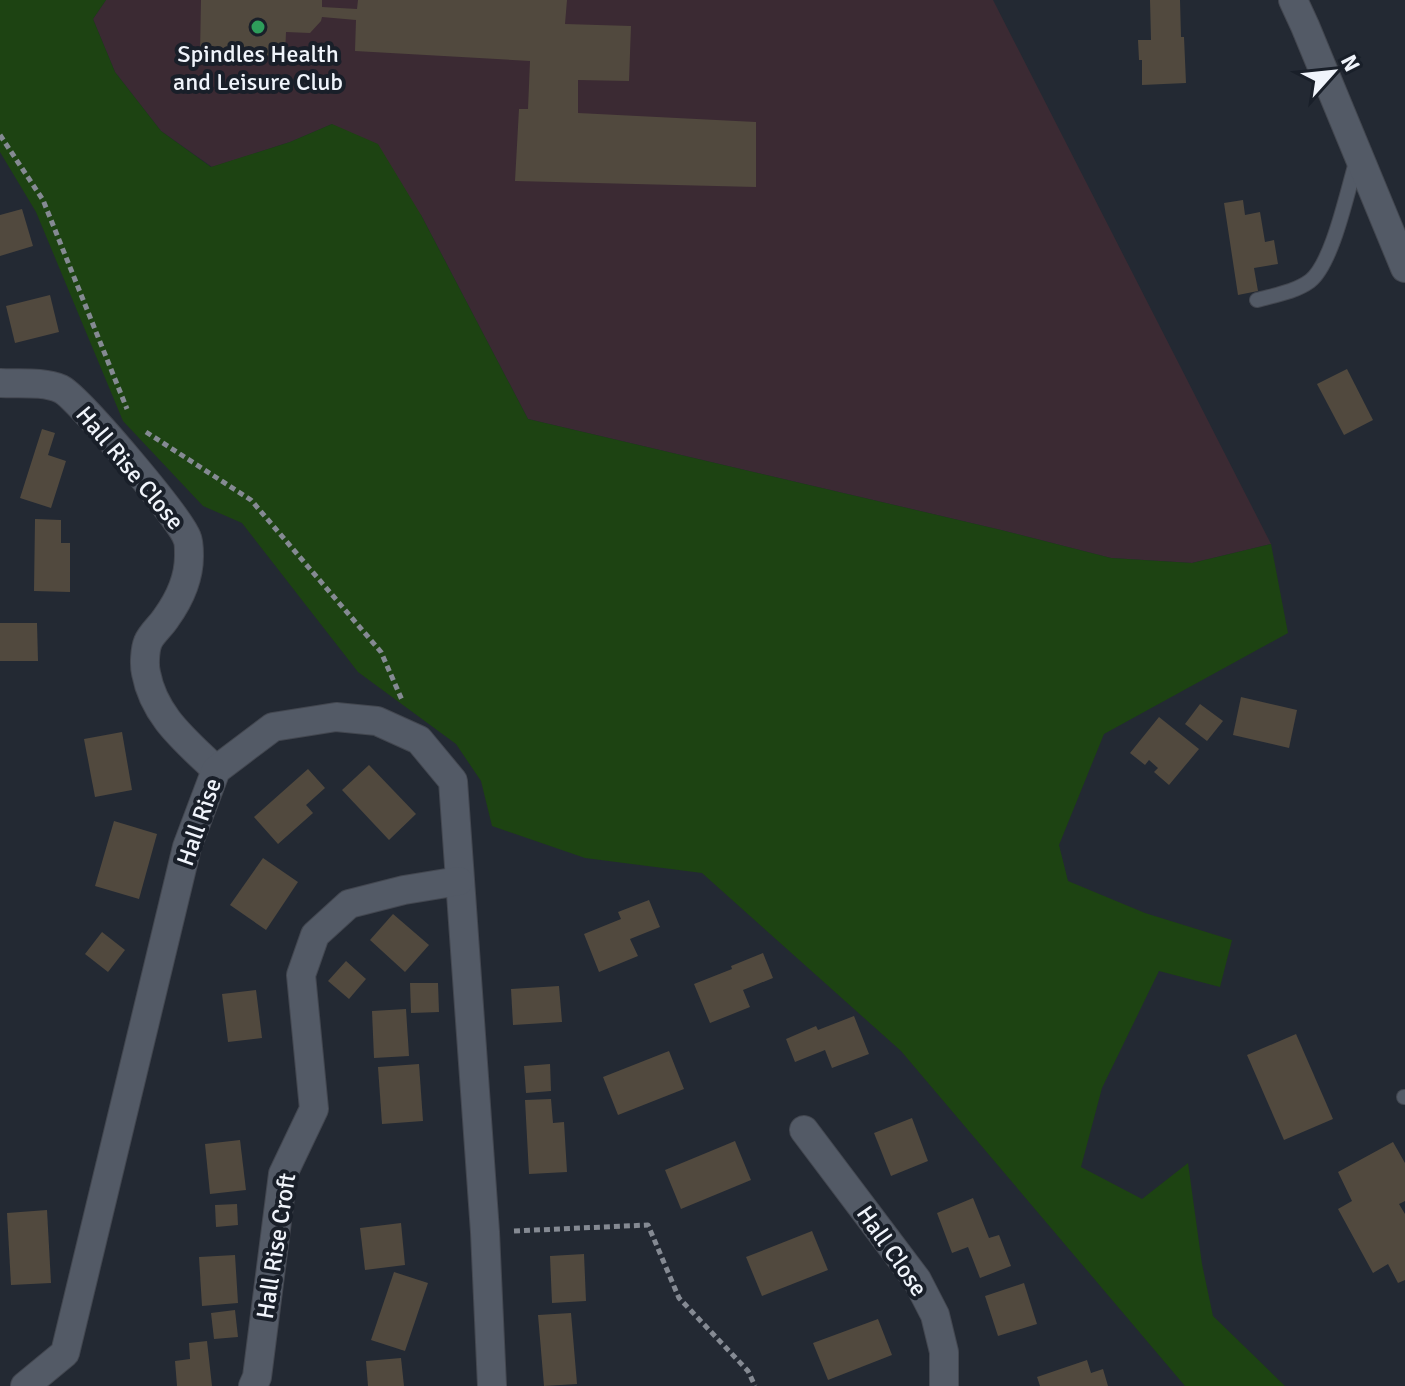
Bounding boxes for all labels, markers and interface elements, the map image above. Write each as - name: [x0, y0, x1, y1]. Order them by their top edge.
- marker: Spindles Health and Leisure Club: [249, 18, 267, 36]
- north arrow: [1293, 32, 1373, 112]
- place label: Spindles Health and Leisure Club: [173, 39, 343, 97]
- text: N: [1335, 50, 1366, 76]
- street label: Hall Rise Close: [70, 400, 190, 536]
- street label: Hall Rise: [170, 774, 228, 870]
- street label: Hall Rise Croft: [250, 1171, 302, 1321]
- street label: Hall Close: [850, 1200, 934, 1302]

